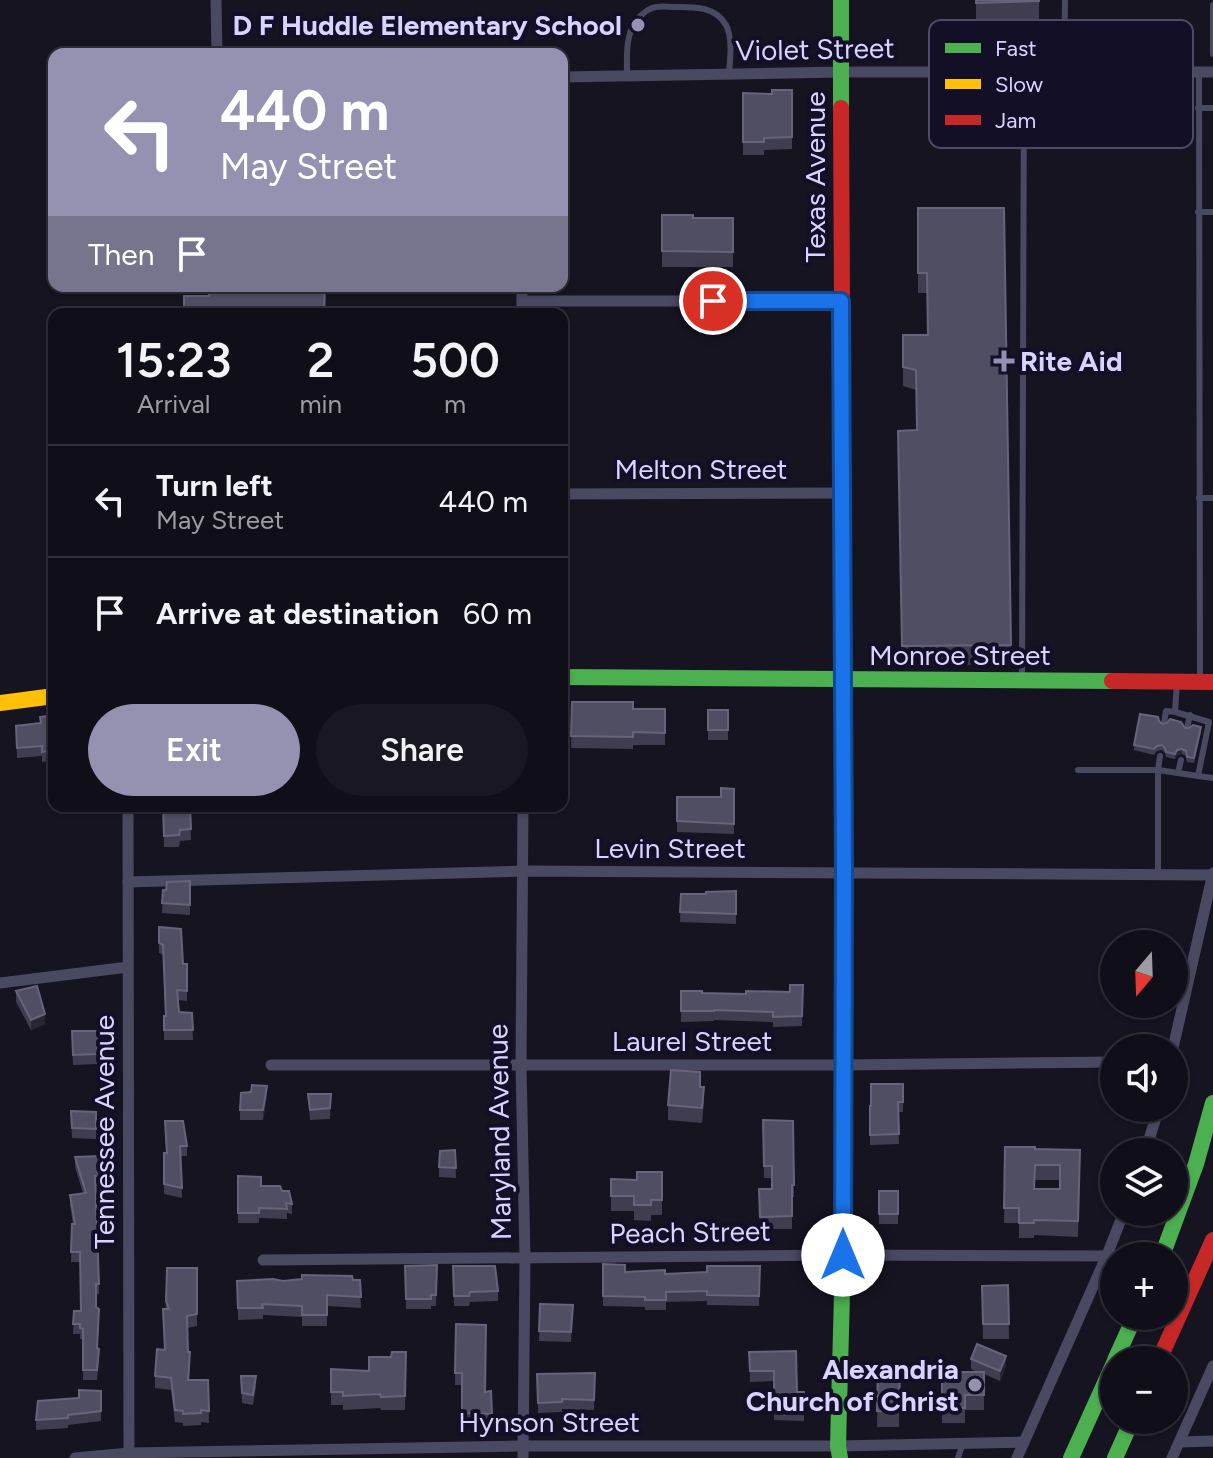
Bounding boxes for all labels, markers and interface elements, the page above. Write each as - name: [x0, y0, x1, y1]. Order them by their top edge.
- place label: D F Huddle Elementary School: [233, 8, 622, 42]
- marker: D F Huddle Elementary School: [629, 16, 647, 34]
- legend: [929, 20, 1193, 148]
- street label: Violet Street: [735, 31, 895, 67]
- text: Fast: [995, 35, 1037, 62]
- text: Slow: [995, 71, 1044, 98]
- text: 440 m: [220, 77, 389, 144]
- icon: left: [88, 80, 192, 184]
- street label: Texas Avenue: [798, 92, 832, 262]
- text: Jam: [995, 107, 1036, 134]
- text: May Street: [220, 145, 397, 188]
- icon: arrive: [170, 232, 214, 276]
- text: Then: [88, 236, 154, 273]
- pin: [679, 267, 747, 335]
- icon: arrive: [691, 279, 735, 323]
- text: 15:23: [116, 331, 231, 389]
- text: 2: [307, 331, 334, 389]
- text: 500: [410, 331, 500, 389]
- place label: Rite Aid: [1020, 344, 1123, 378]
- marker: Rite Aid: [995, 352, 1013, 370]
- text: Arrival: [137, 388, 210, 420]
- text: min: [299, 388, 342, 420]
- text: m: [444, 388, 466, 420]
- street label: Melton Street: [615, 452, 787, 486]
- text: Turn left: [156, 467, 273, 504]
- icon: left: [88, 479, 132, 523]
- text: 440 m: [439, 483, 528, 520]
- text: May Street: [156, 504, 284, 536]
- icon: arrive: [88, 591, 132, 635]
- text: Arrive at destination: [156, 595, 439, 632]
- text: 60 m: [463, 595, 532, 632]
- street label: Monroe Street: [869, 638, 1051, 672]
- button: Exit: [88, 704, 300, 796]
- button: Share: [316, 704, 528, 796]
- street label: Levin Street: [594, 831, 746, 865]
- north arrow: [1100, 930, 1188, 1018]
- map controls: [1100, 930, 1188, 1434]
- street label: Tennessee Avenue: [87, 1015, 121, 1249]
- street label: Maryland Avenue: [480, 1024, 518, 1240]
- street label: Laurel Street: [612, 1024, 772, 1058]
- button: sound: [1100, 1034, 1188, 1122]
- button: layers: [1100, 1138, 1188, 1226]
- position arrow: [801, 1213, 885, 1297]
- street label: Peach Street: [609, 1214, 771, 1250]
- button: +: [1100, 1242, 1188, 1330]
- button: −: [1100, 1346, 1188, 1434]
- place label: Alexandria Church of Christ: [746, 1352, 959, 1418]
- marker: Alexandria Church of Christ: [966, 1376, 984, 1394]
- street label: Hynson Street: [458, 1405, 640, 1439]

